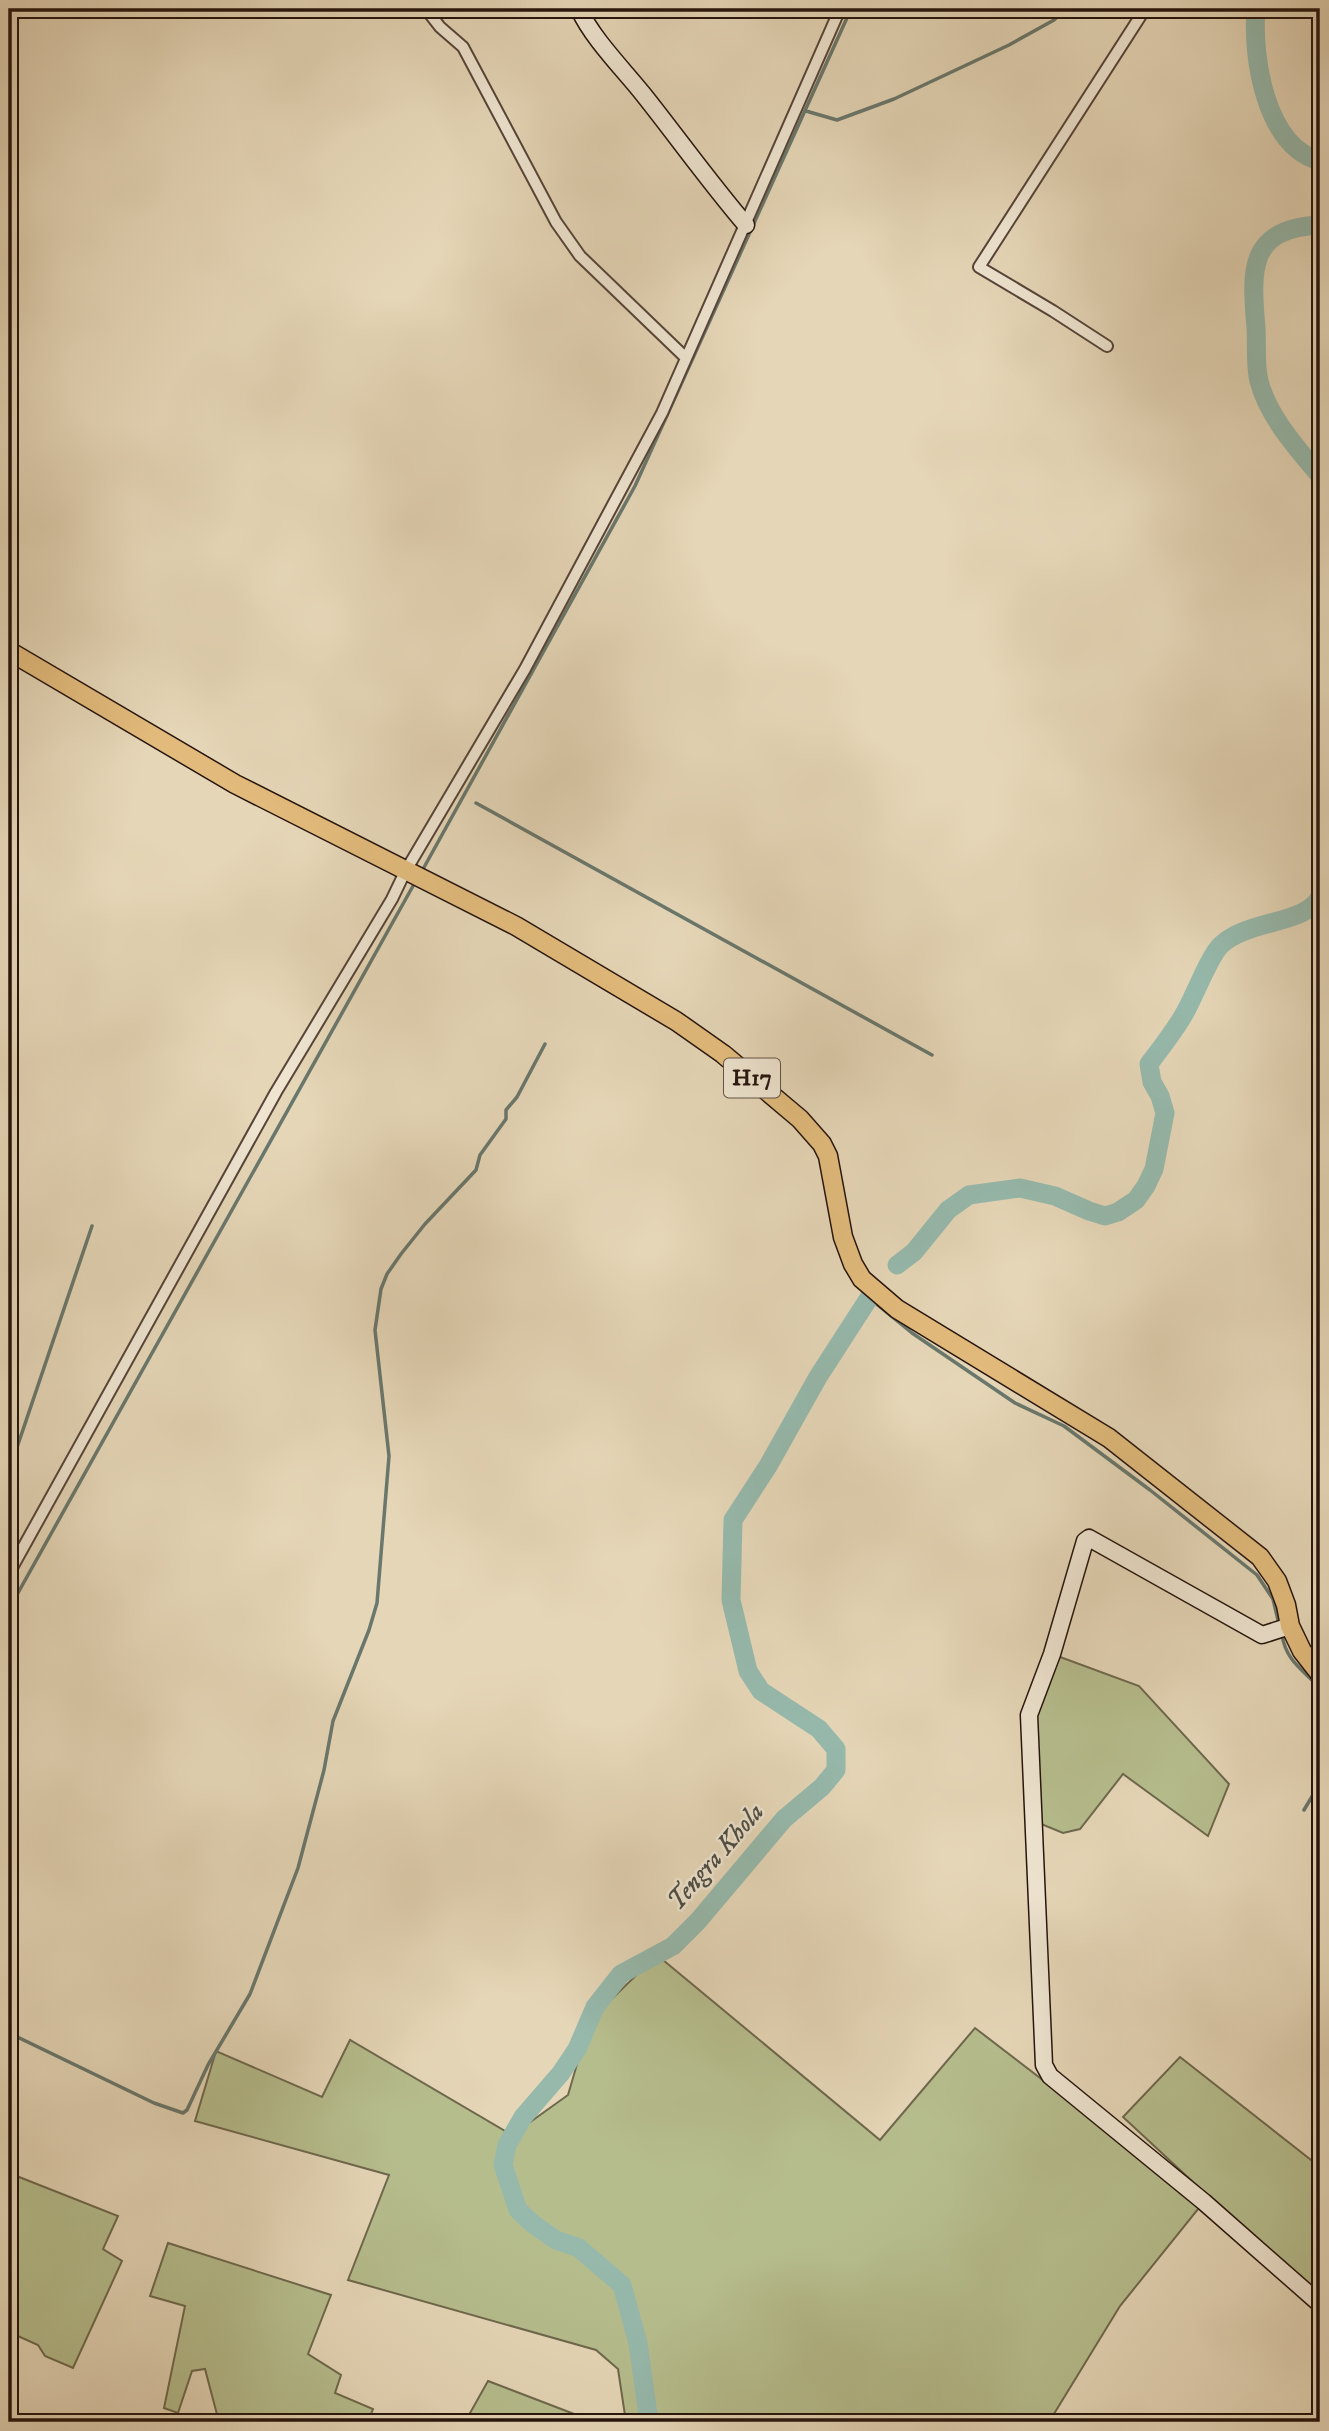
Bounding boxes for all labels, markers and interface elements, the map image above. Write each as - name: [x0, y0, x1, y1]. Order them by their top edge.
- road number: H17: [724, 1058, 780, 1098]
- water label: Tengra Khola: [660, 1796, 772, 1918]

